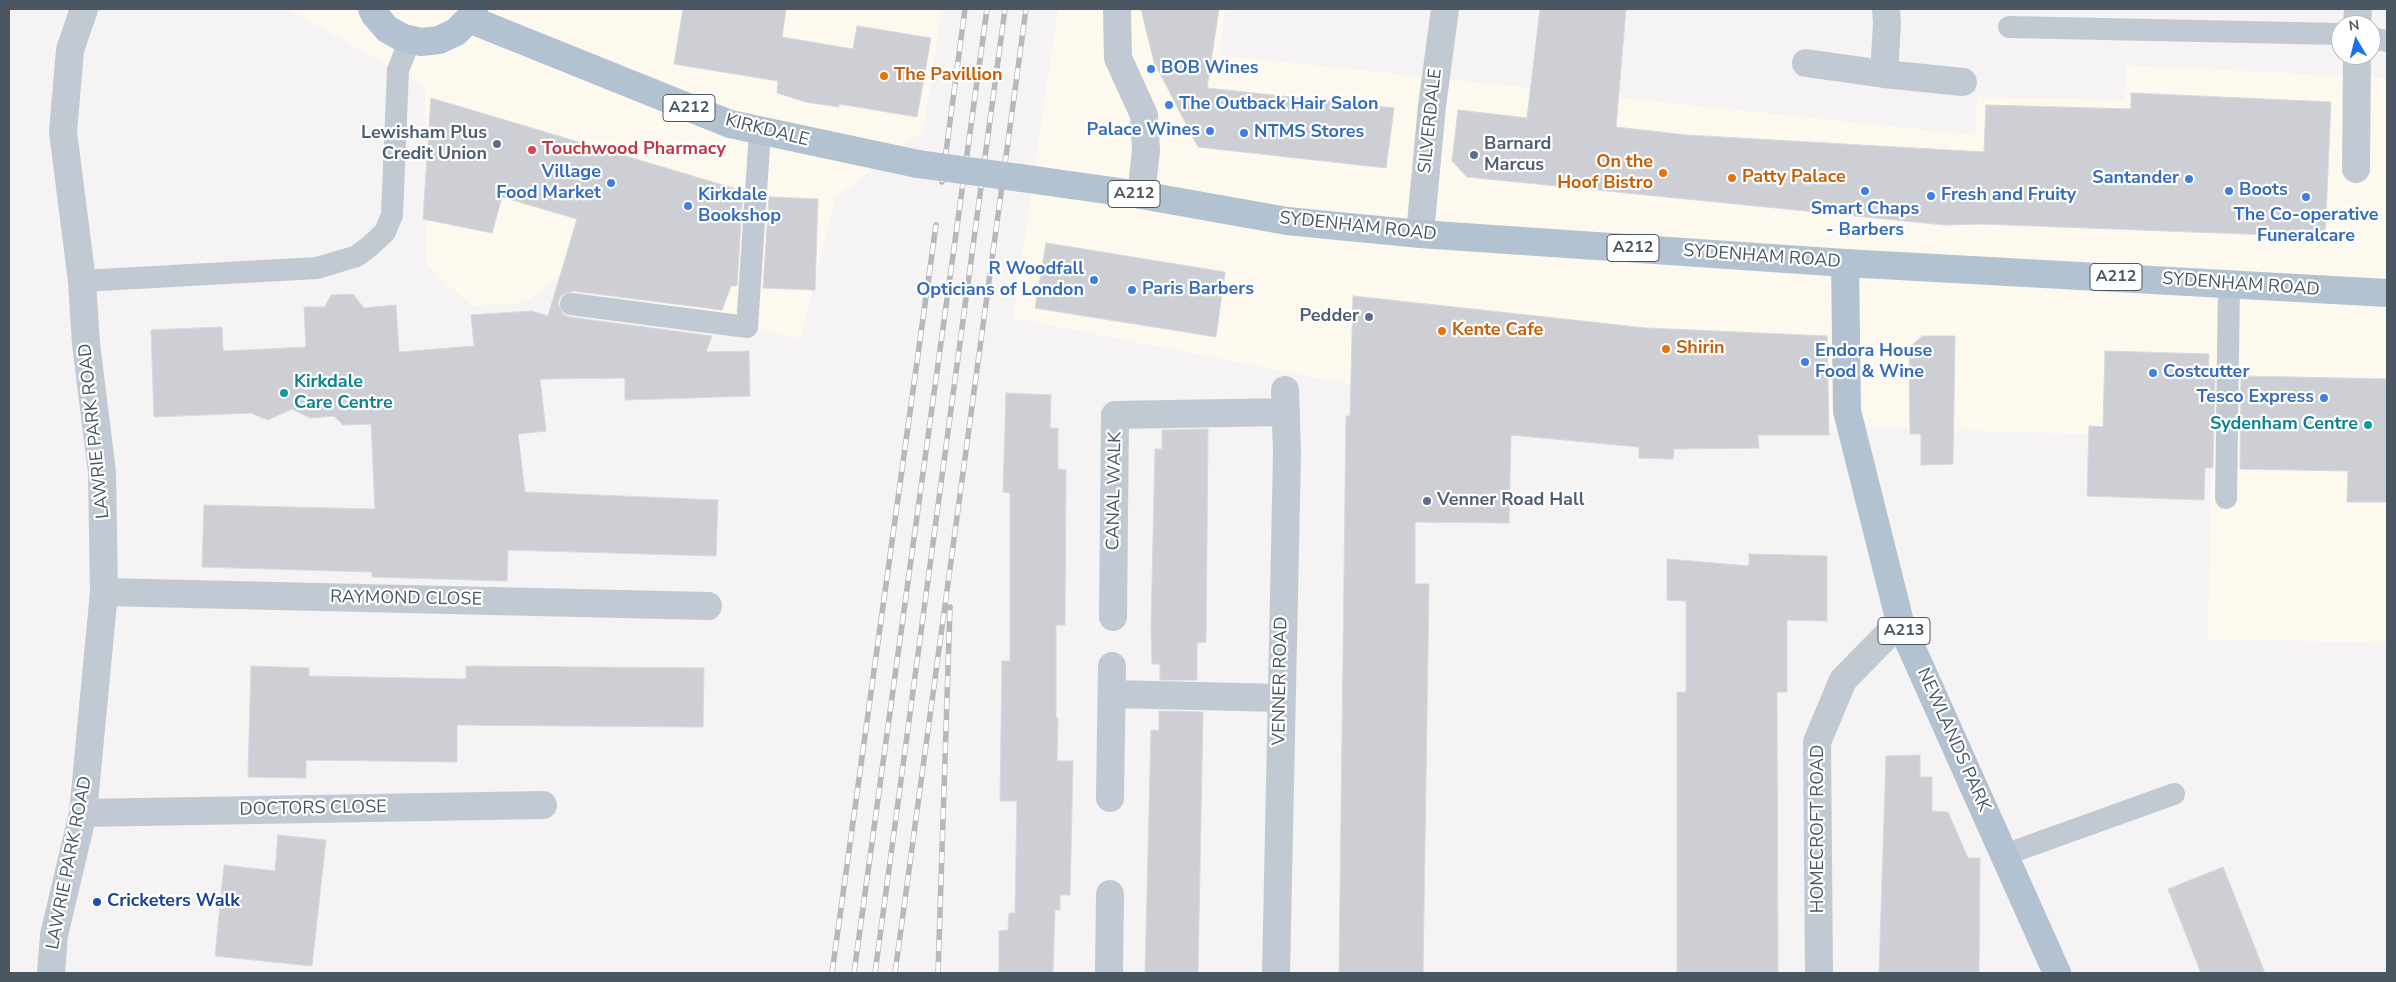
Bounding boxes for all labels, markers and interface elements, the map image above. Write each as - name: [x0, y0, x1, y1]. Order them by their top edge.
- north arrow: [2331, 15, 2381, 65]
- text: N: [2347, 16, 2360, 36]
- place label: BOB Wines: [1161, 58, 1258, 80]
- marker: BOB Wines: [1145, 63, 1157, 75]
- place label: The Pavillion: [894, 65, 1002, 87]
- street label: SILVERDALE: [1415, 68, 1447, 174]
- marker: The Pavillion: [878, 70, 890, 82]
- place label: The Outback Hair Salon: [1179, 94, 1378, 116]
- road number: A212: [663, 95, 715, 122]
- marker: The Outback Hair Salon: [1163, 99, 1175, 111]
- street label: KIRKDALE: [723, 110, 811, 152]
- place label: Palace Wines: [1087, 120, 1200, 142]
- place label: NTMS Stores: [1254, 122, 1364, 144]
- place label: Lewisham Plus Credit Union: [361, 123, 487, 166]
- marker: Palace Wines: [1204, 125, 1216, 137]
- marker: NTMS Stores: [1238, 127, 1250, 139]
- place label: Barnard Marcus: [1484, 134, 1551, 176]
- marker: Lewisham Plus Credit Union: [491, 138, 503, 150]
- place label: Touchwood Pharmacy: [542, 139, 726, 161]
- marker: Touchwood Pharmacy: [526, 144, 538, 156]
- marker: Barnard Marcus: [1468, 149, 1480, 161]
- place label: On the Hoof Bistro: [1557, 152, 1653, 194]
- place label: Village Food Market: [496, 162, 601, 204]
- marker: On the Hoof Bistro: [1657, 167, 1669, 179]
- place label: Patty Palace: [1742, 167, 1846, 189]
- place label: Santander: [2092, 168, 2179, 190]
- marker: Patty Palace: [1726, 172, 1738, 184]
- marker: Santander: [2183, 173, 2195, 185]
- marker: Village Food Market: [605, 177, 617, 189]
- road number: A212: [1108, 180, 1160, 208]
- place label: Boots: [2239, 180, 2288, 202]
- place label: Kirkdale Bookshop: [698, 185, 781, 228]
- marker: Smart Chaps - Barbers: [1859, 185, 1871, 197]
- place label: Fresh and Fruity: [1941, 185, 2076, 207]
- marker: Boots: [2223, 185, 2235, 197]
- marker: Fresh and Fruity: [1925, 190, 1937, 202]
- marker: The Co-operative Funeralcare: [2300, 191, 2312, 203]
- place label: Smart Chaps - Barbers: [1811, 199, 1919, 242]
- marker: Kirkdale Bookshop: [682, 200, 694, 212]
- place label: The Co-operative Funeralcare: [2234, 205, 2378, 248]
- street label: SYDENHAM ROAD: [1278, 208, 1438, 246]
- road number: A212: [1607, 234, 1659, 262]
- street label: SYDENHAM ROAD: [1683, 241, 1841, 273]
- place label: R Woodfall Opticians of London: [916, 259, 1084, 302]
- road number: A212: [2090, 264, 2142, 290]
- street label: SYDENHAM ROAD: [2162, 269, 2320, 301]
- marker: R Woodfall Opticians of London: [1088, 274, 1100, 286]
- place label: Paris Barbers: [1142, 279, 1254, 301]
- marker: Paris Barbers: [1126, 284, 1138, 296]
- place label: Pedder: [1300, 306, 1359, 328]
- marker: Pedder: [1363, 311, 1375, 323]
- place label: Kente Cafe: [1452, 320, 1543, 342]
- marker: Kente Cafe: [1436, 325, 1448, 337]
- place label: Shirin: [1676, 338, 1725, 360]
- place label: Endora House Food & Wine: [1815, 341, 1932, 384]
- street label: LAWRIE PARK ROAD: [75, 342, 115, 520]
- marker: Shirin: [1660, 343, 1672, 355]
- marker: Endora House Food & Wine: [1799, 356, 1811, 368]
- place label: Costcutter: [2163, 362, 2249, 384]
- marker: Costcutter: [2147, 367, 2159, 379]
- place label: Kirkdale Care Centre: [294, 372, 393, 414]
- marker: Kirkdale Care Centre: [278, 387, 290, 399]
- place label: Tesco Express: [2197, 387, 2314, 409]
- marker: Tesco Express: [2318, 392, 2330, 404]
- place label: Sydenham Centre: [2210, 414, 2358, 436]
- marker: Sydenham Centre: [2362, 419, 2374, 431]
- street label: CANAL WALK: [1103, 431, 1127, 551]
- place label: Venner Road Hall: [1437, 490, 1584, 512]
- marker: Venner Road Hall: [1421, 495, 1433, 507]
- street label: RAYMOND CLOSE: [330, 587, 482, 611]
- street label: VENNER ROAD: [1269, 616, 1293, 746]
- road number: A213: [1878, 618, 1930, 644]
- street label: NEWLANDS PARK: [1912, 665, 1994, 815]
- street label: HOMECROFT ROAD: [1808, 745, 1830, 913]
- street label: LAWRIE PARK ROAD: [43, 774, 97, 952]
- street label: DOCTORS CLOSE: [239, 797, 387, 821]
- place label: Cricketers Walk: [107, 891, 240, 913]
- marker: Cricketers Walk: [91, 896, 103, 908]

